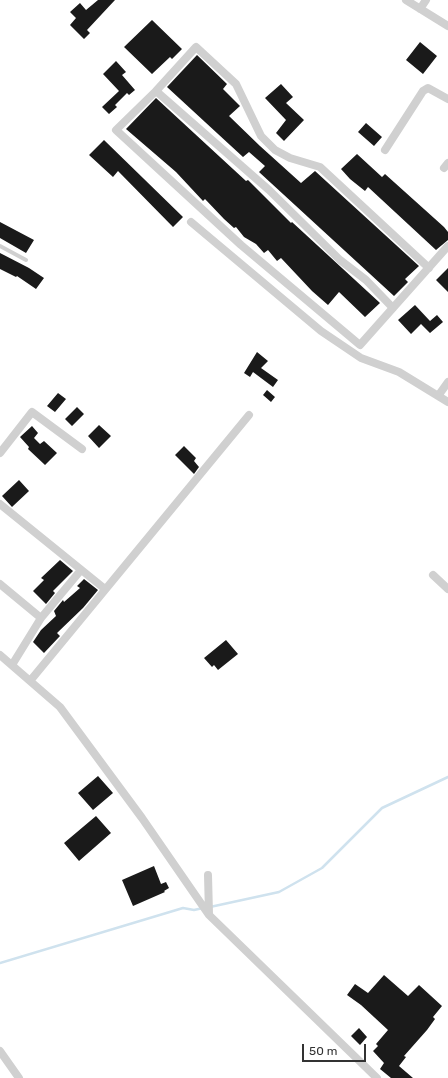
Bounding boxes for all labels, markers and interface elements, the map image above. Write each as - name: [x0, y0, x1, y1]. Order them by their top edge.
- scale bar: [304, 1036, 368, 1062]
- text: 50 m: [309, 1044, 337, 1058]

